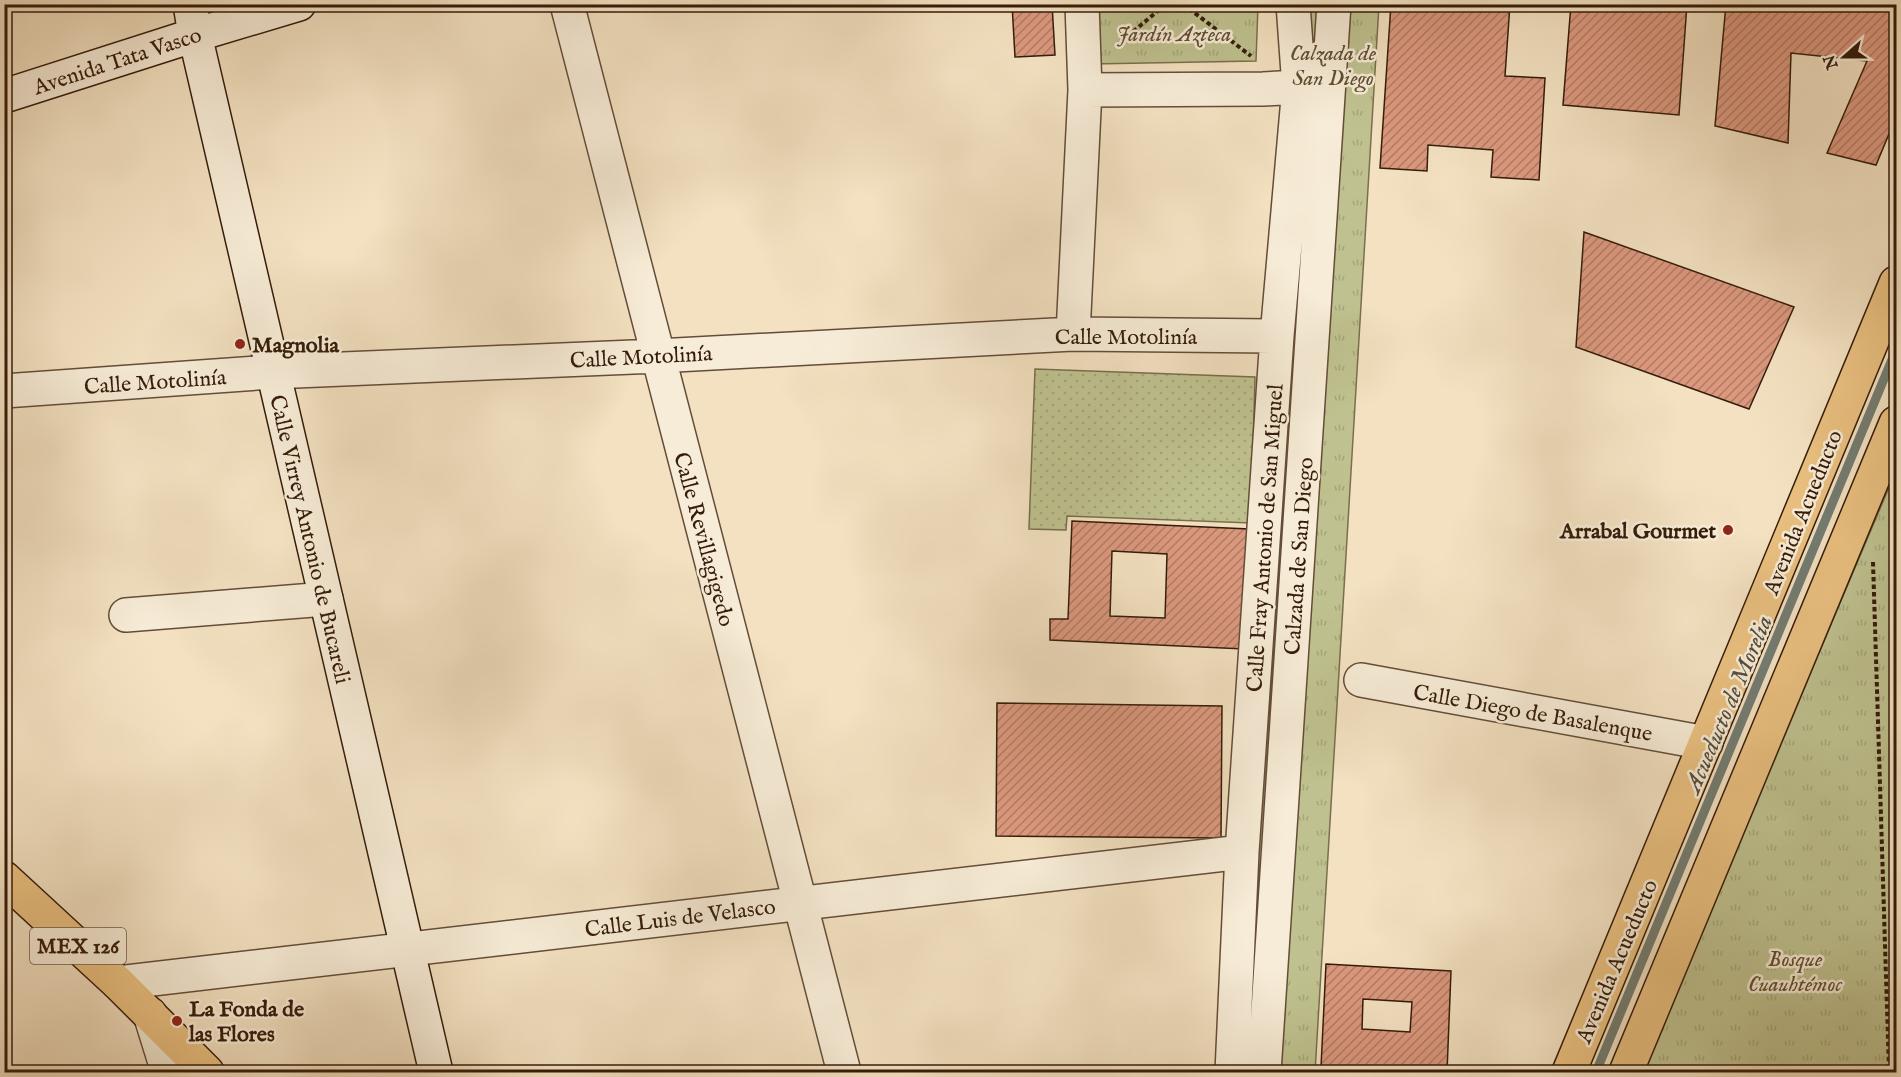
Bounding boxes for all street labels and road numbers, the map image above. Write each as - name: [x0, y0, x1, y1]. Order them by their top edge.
- street label: Avenida Tata Vasco: [29, 22, 205, 103]
- street label: Calle Motolinía: [1055, 324, 1198, 352]
- street label: Calle Motolinía: [569, 340, 714, 376]
- street label: Calle Motolinía: [83, 364, 228, 402]
- street label: Calle Fray Antonio de San Miguel: [1241, 383, 1291, 693]
- street label: Calle Virrey Antonio de Bucareli: [262, 392, 356, 687]
- street label: Avenida Acueducto: [1758, 426, 1850, 600]
- street label: Calle Revillagigedo: [666, 449, 740, 630]
- street label: Calzada de San Diego: [1279, 456, 1321, 656]
- street label: Calle Diego de Basalenque: [1411, 679, 1654, 749]
- street label: Avenida Acueducto: [1570, 875, 1665, 1049]
- street label: Calle Luis de Velasco: [583, 893, 777, 945]
- road number: MEX 126: [30, 928, 126, 964]

